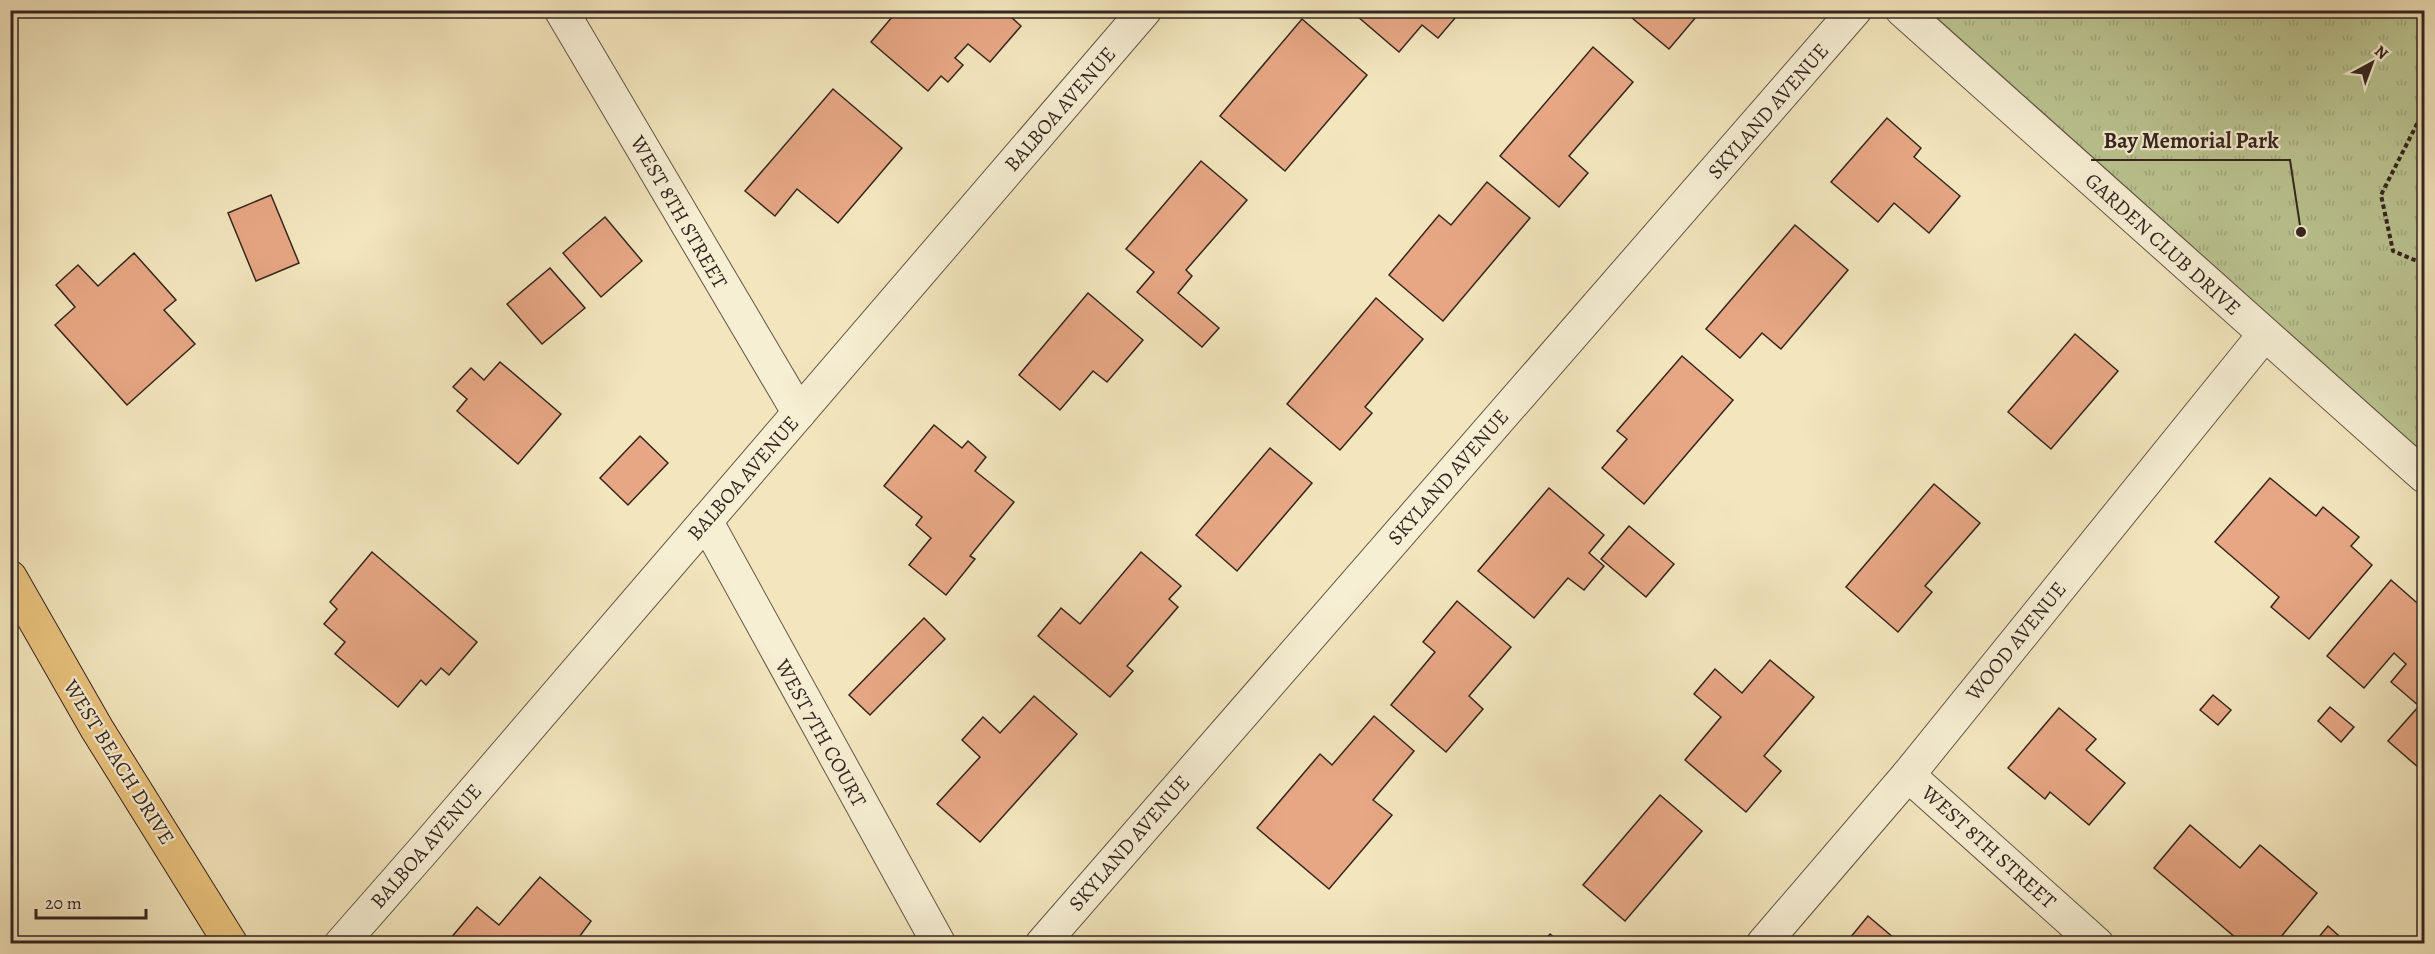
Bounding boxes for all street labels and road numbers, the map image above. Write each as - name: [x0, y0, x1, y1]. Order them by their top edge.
- street label: SKYLAND AVENUE: [1701, 37, 1835, 185]
- street label: BALBOA AVENUE: [998, 41, 1122, 177]
- street label: WEST 8TH STREET: [623, 130, 734, 294]
- street label: GARDEN CLUB DRIVE: [2079, 166, 2247, 322]
- street label: SKYLAND AVENUE: [1381, 403, 1515, 551]
- street label: BALBOA AVENUE: [681, 410, 805, 546]
- street label: WOOD AVENUE: [1959, 576, 2073, 707]
- street label: WEST 7TH COURT: [768, 653, 874, 812]
- street label: WEST BEACH DRIVE: [56, 673, 181, 850]
- street label: SKYLAND AVENUE: [1062, 769, 1196, 917]
- street label: BALBOA AVENUE: [364, 778, 488, 914]
- street label: WEST 8TH STREET: [1915, 778, 2063, 915]

